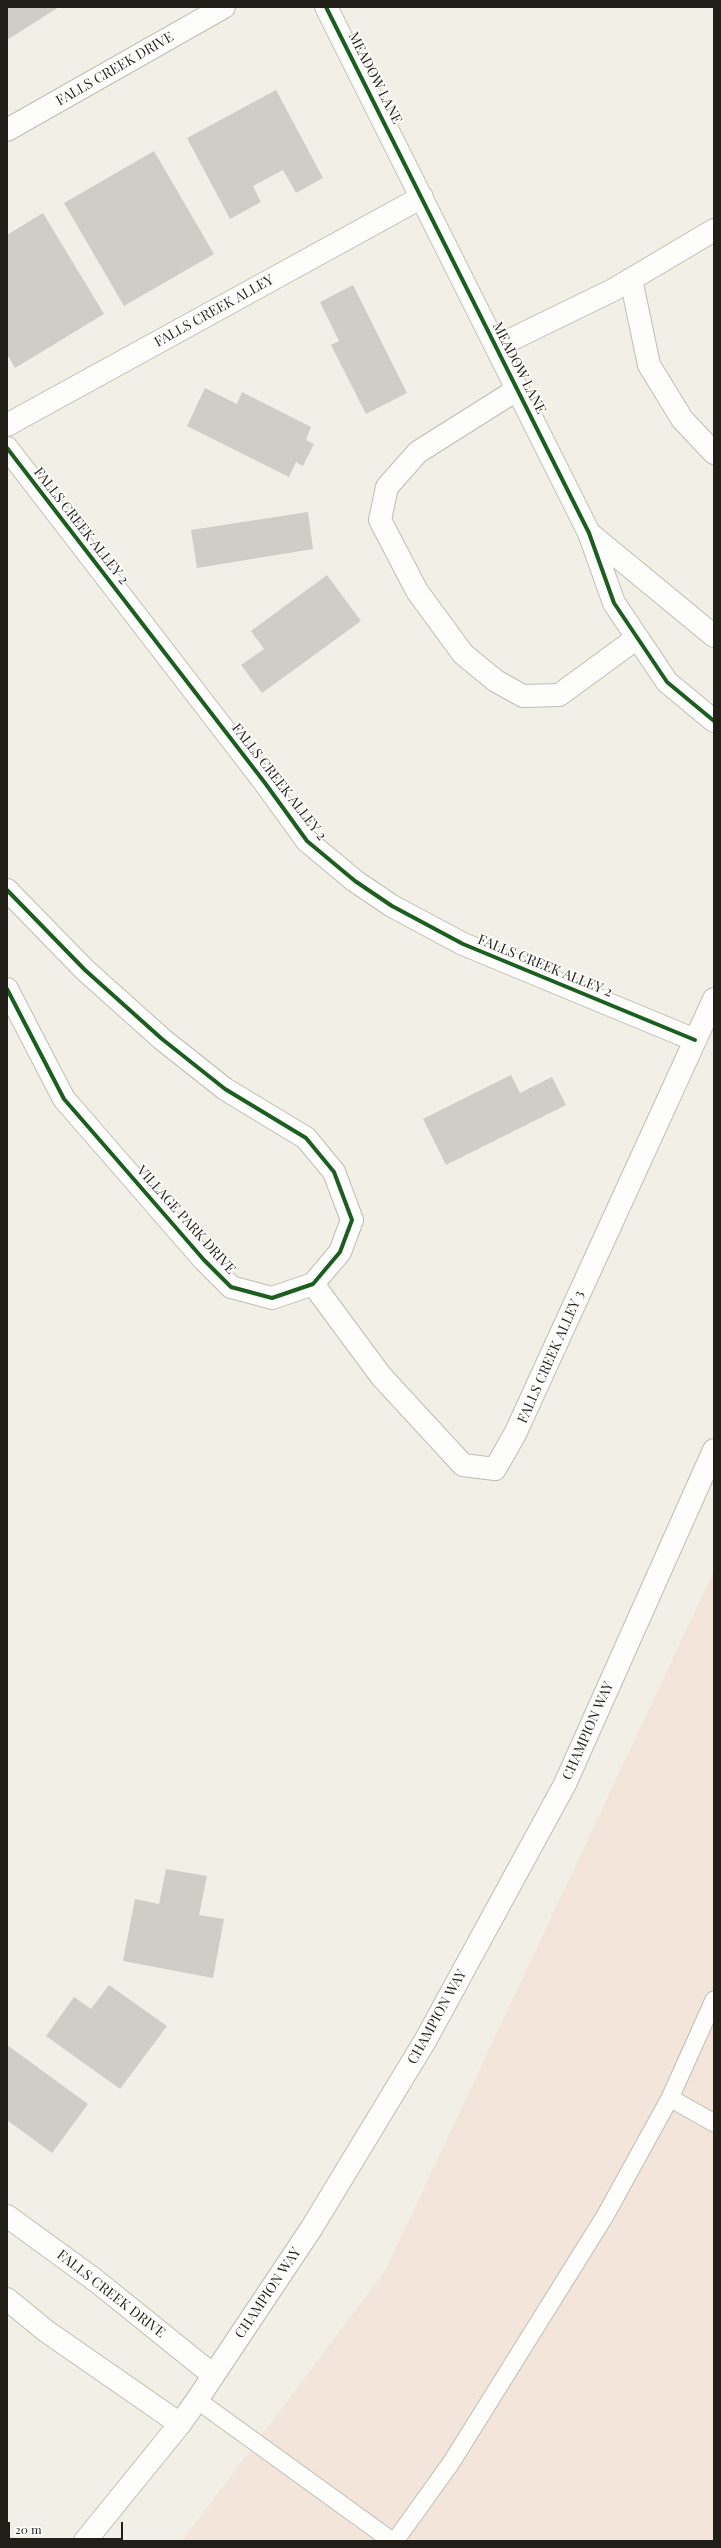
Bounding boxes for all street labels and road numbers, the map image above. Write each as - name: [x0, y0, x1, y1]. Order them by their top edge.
- street label: FALLS CREEK DRIVE: [53, 28, 177, 110]
- street label: MEADOW LANE: [345, 29, 405, 127]
- street label: FALLS CREEK ALLEY: [152, 271, 276, 351]
- street label: MEADOW LANE: [489, 319, 549, 417]
- street label: FALLS CREEK ALLEY 2: [30, 464, 132, 588]
- street label: FALLS CREEK ALLEY 2: [228, 720, 330, 844]
- street label: FALLS CREEK ALLEY 2: [475, 931, 615, 1001]
- street label: VILLAGE PARK DRIVE: [133, 1163, 239, 1277]
- street label: FALLS CREEK ALLEY 3: [514, 1288, 588, 1426]
- street label: CHAMPION WAY: [559, 1679, 617, 1783]
- street label: CHAMPION WAY: [404, 1967, 470, 2067]
- street label: CHAMPION WAY: [231, 2244, 305, 2342]
- street label: FALLS CREEK DRIVE: [53, 2246, 169, 2342]

